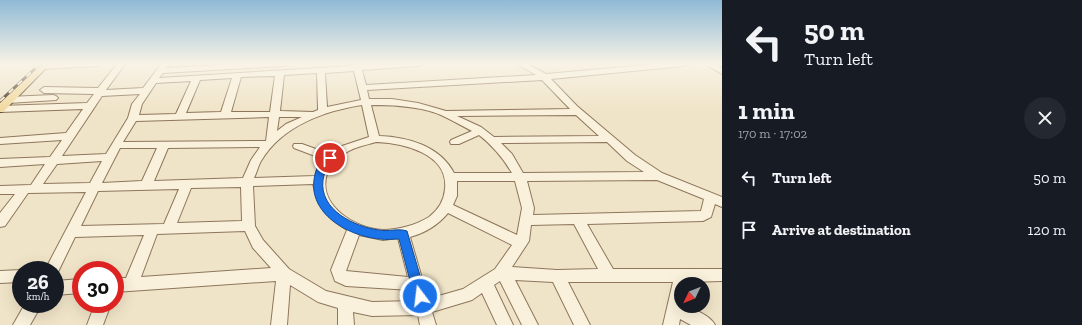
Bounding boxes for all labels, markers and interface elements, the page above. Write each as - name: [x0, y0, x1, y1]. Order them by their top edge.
- text: 50 m: [804, 14, 865, 47]
- icon: left: [738, 16, 790, 68]
- text: Turn left: [804, 48, 873, 70]
- text: 1 min: [738, 96, 795, 125]
- button: close: [1024, 97, 1066, 139]
- text: 170 m · 17:02: [738, 126, 807, 141]
- pin: [313, 141, 347, 175]
- icon: arrive: [319, 147, 341, 169]
- icon: left: [738, 167, 760, 189]
- text: Turn left: [772, 169, 832, 187]
- text: 50 m: [1033, 169, 1066, 187]
- icon: arrive: [738, 219, 760, 241]
- text: Arrive at destination: [772, 221, 911, 239]
- text: 120 m: [1028, 221, 1066, 239]
- speed limit sign: 30: [72, 261, 124, 313]
- text: 26: [27, 270, 49, 294]
- position arrow: [399, 275, 441, 317]
- north arrow: [674, 277, 710, 313]
- map controls: [674, 277, 710, 313]
- text: km/h: [27, 291, 49, 303]

